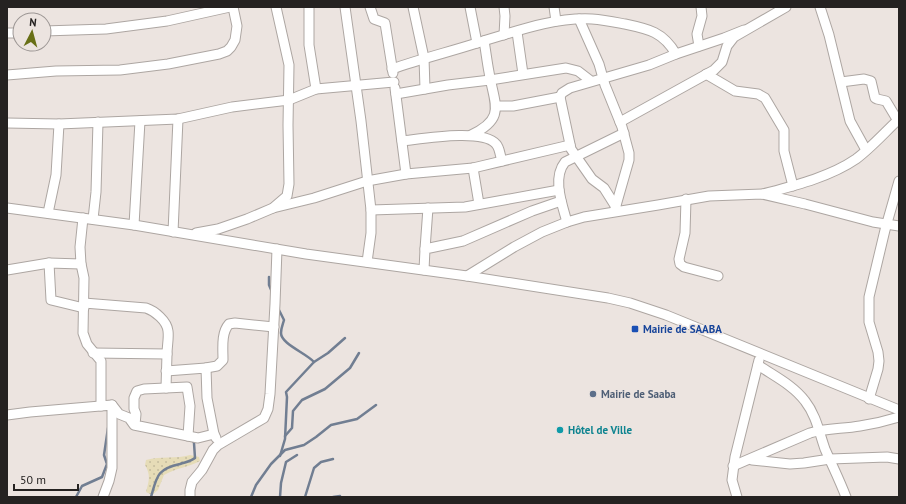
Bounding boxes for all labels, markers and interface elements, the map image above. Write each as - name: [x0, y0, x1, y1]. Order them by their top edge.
- north arrow: [12, 12, 52, 52]
- text: N: [29, 15, 37, 29]
- place label: Mairie de SAABA: [643, 322, 722, 336]
- marker: Mairie de SAABA: [630, 324, 640, 334]
- place label: Mairie de Saaba: [601, 387, 676, 401]
- marker: Mairie de Saaba: [588, 389, 598, 399]
- place label: Hôtel de Ville: [568, 423, 632, 437]
- marker: Hôtel de Ville: [555, 425, 565, 435]
- scale bar: [14, 466, 78, 492]
- text: 50 m: [20, 472, 46, 487]

